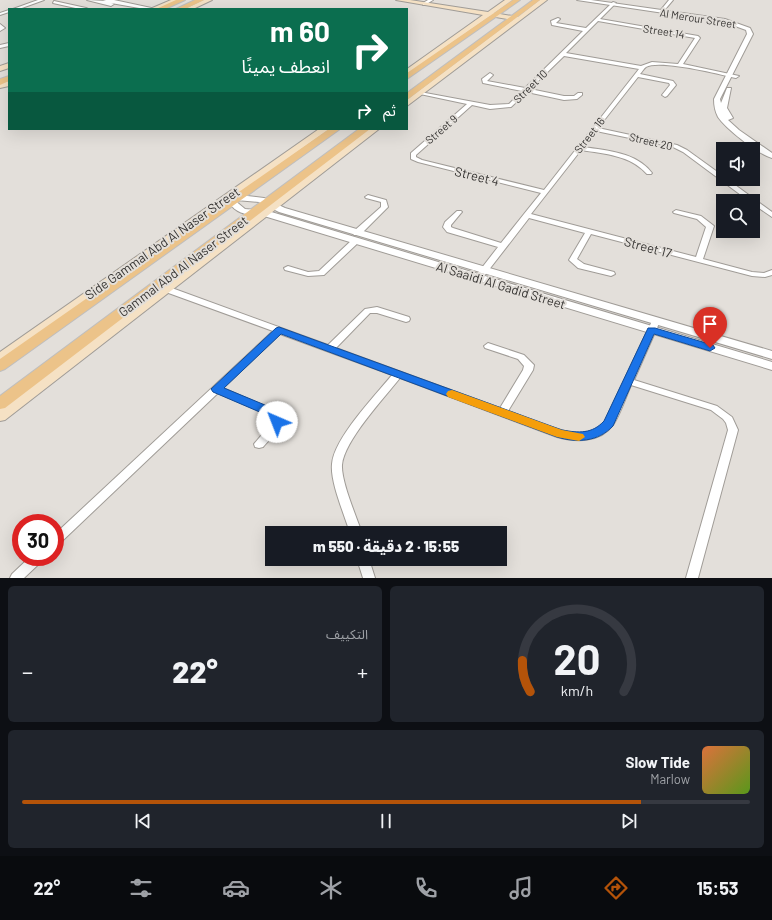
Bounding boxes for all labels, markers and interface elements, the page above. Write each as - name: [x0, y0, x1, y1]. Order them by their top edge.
- street label: Al Merour Street: [659, 6, 737, 30]
- text: 60 m: [270, 14, 330, 48]
- street label: Street 14: [642, 21, 686, 41]
- icon: right: [344, 24, 396, 76]
- text: انعطف يمينًا: [241, 55, 330, 77]
- street label: Street 10: [510, 67, 550, 105]
- icon: right: [353, 100, 375, 122]
- text: ثم: [383, 101, 396, 119]
- street label: Street 9: [422, 111, 460, 146]
- street label: Street 16: [571, 114, 607, 155]
- street label: Street 20: [628, 130, 674, 152]
- map controls: [716, 142, 760, 238]
- button: sound: [716, 142, 760, 186]
- street label: Street 4: [453, 163, 501, 189]
- street label: Side Gammal Abd Al Naser Street: [82, 183, 242, 303]
- button: search: [716, 194, 760, 238]
- street label: Gammal Abd Al Naser Street: [115, 212, 251, 320]
- street label: Street 17: [622, 233, 674, 261]
- street label: Al Saaidi Al Gadid Street: [434, 258, 568, 312]
- pin: [693, 307, 727, 348]
- icon: arrive: [699, 313, 721, 335]
- position arrow: [256, 401, 298, 443]
- speed limit sign: 30: [12, 514, 64, 566]
- text: 15:55 · 2 دقيقة · 550 m: [313, 537, 459, 555]
- text: التكييف: [326, 626, 368, 642]
- text: 20: [553, 633, 601, 683]
- text: 22°: [172, 653, 218, 689]
- text: −: [22, 658, 33, 684]
- text: +: [357, 658, 368, 684]
- text: km/h: [561, 682, 593, 699]
- text: Slow Tide: [626, 753, 690, 771]
- text: Marlow: [650, 771, 690, 787]
- icon: previous: [132, 810, 154, 832]
- icon: pause: [375, 810, 397, 832]
- icon: next: [618, 810, 640, 832]
- icon: filters: [127, 874, 155, 902]
- icon: car: [222, 874, 250, 902]
- icon: climate: [317, 874, 345, 902]
- icon: phone: [412, 874, 440, 902]
- icon: music: [507, 874, 535, 902]
- icon: directions: [602, 874, 630, 902]
- text: 22°: [33, 877, 60, 899]
- text: 15:53: [697, 877, 739, 899]

